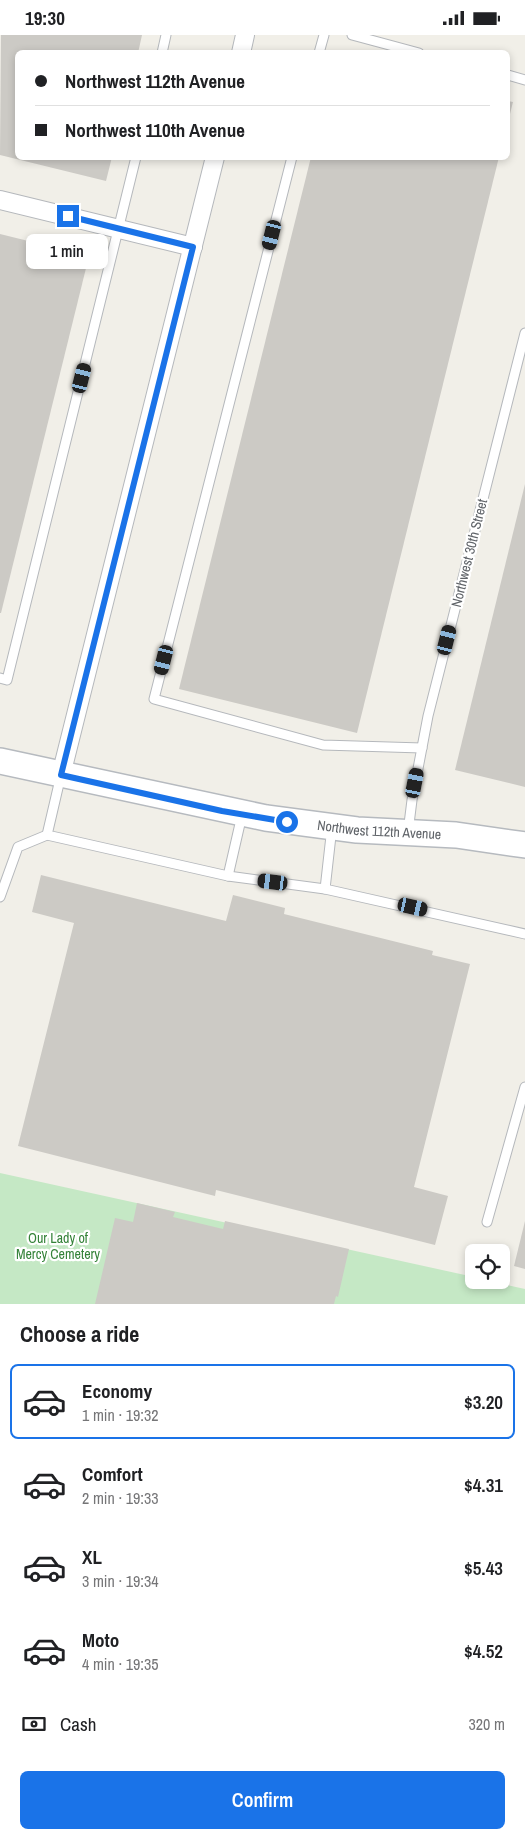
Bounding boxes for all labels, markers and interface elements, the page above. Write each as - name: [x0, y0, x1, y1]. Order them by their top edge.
- text: 19:30: [25, 5, 65, 31]
- text: Northwest 112th Avenue: [65, 68, 245, 94]
- text: Northwest 110th Avenue: [65, 117, 245, 143]
- route end: [57, 205, 79, 227]
- car: [261, 219, 282, 251]
- callout: 1 min: [27, 233, 109, 269]
- text: 1 min: [50, 240, 84, 262]
- car: [71, 362, 92, 394]
- street label: Northwest 30th Street: [447, 497, 491, 609]
- car: [436, 624, 457, 656]
- car: [153, 644, 174, 676]
- car: [404, 767, 425, 799]
- route start: [276, 811, 298, 833]
- street label: Northwest 112th Avenue: [316, 816, 442, 843]
- car: [257, 873, 288, 891]
- car: [396, 896, 429, 918]
- park label: Our Lady of Mercy Cemetery: [16, 1229, 100, 1263]
- map controls: [465, 1244, 510, 1289]
- button: locate: [465, 1244, 510, 1289]
- text: Choose a ride: [20, 1319, 139, 1349]
- text: Economy: [82, 1378, 152, 1404]
- icon: car: [22, 1379, 67, 1424]
- text: $3.20: [464, 1389, 503, 1415]
- text: 1 min · 19:32: [82, 1404, 159, 1426]
- text: Comfort: [82, 1461, 143, 1487]
- icon: car: [22, 1462, 67, 1507]
- text: $4.31: [464, 1472, 503, 1498]
- text: 2 min · 19:33: [82, 1487, 159, 1509]
- text: XL: [82, 1544, 102, 1570]
- icon: car: [22, 1545, 67, 1590]
- text: $5.43: [464, 1555, 503, 1581]
- text: 3 min · 19:34: [82, 1570, 159, 1592]
- text: Moto: [82, 1627, 119, 1653]
- icon: car: [22, 1628, 67, 1673]
- text: $4.52: [464, 1638, 503, 1664]
- text: 4 min · 19:35: [82, 1653, 159, 1675]
- icon: cash: [20, 1710, 48, 1738]
- text: Cash: [60, 1711, 96, 1737]
- text: 320 m: [469, 1713, 505, 1735]
- button: Confirm: [20, 1771, 505, 1829]

